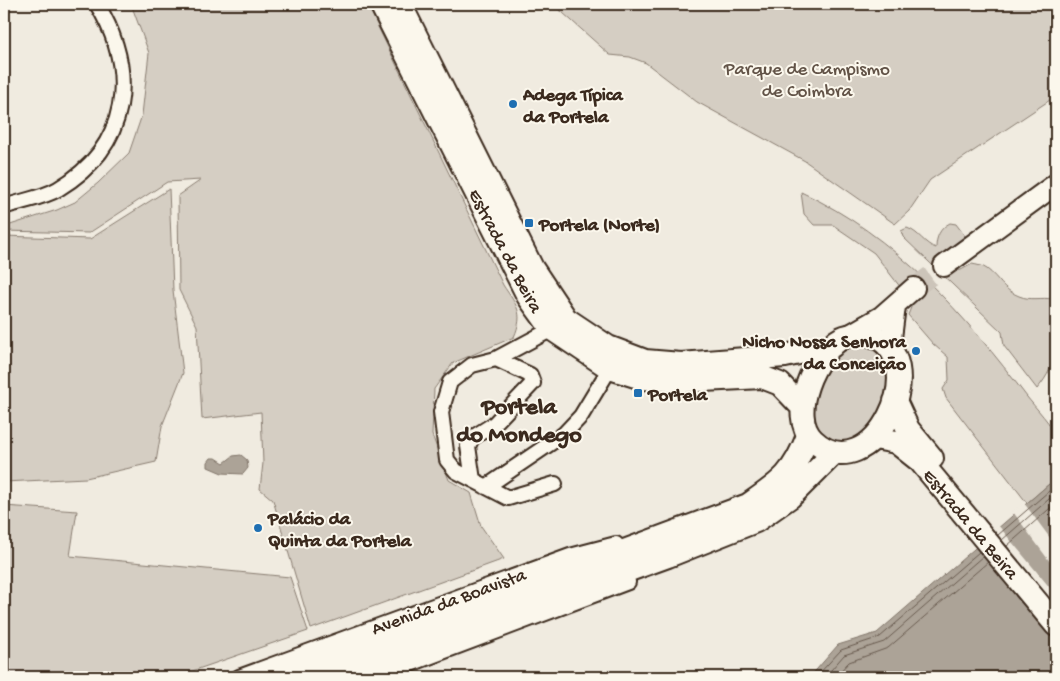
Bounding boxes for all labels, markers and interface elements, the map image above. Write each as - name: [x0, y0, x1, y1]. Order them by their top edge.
- park label: Parque de Campismo de Coimbra: [723, 59, 890, 104]
- place label: Adega Típica da Portela: [522, 85, 624, 130]
- marker: Adega Típica da Portela: [507, 98, 519, 110]
- street label: Estrada da Beira: [462, 186, 547, 319]
- place label: Portela (Norte): [538, 215, 660, 238]
- marker: Portela (Norte): [523, 217, 535, 229]
- place label: Nicho Nossa Senhora da Conceição: [742, 332, 907, 377]
- marker: Nicho Nossa Senhora da Conceição: [910, 345, 922, 357]
- place label: Portela: [647, 385, 709, 408]
- marker: Portela: [632, 387, 644, 399]
- district label: Portela do Mondego: [456, 394, 582, 451]
- street label: Estrada da Beira: [916, 465, 1023, 586]
- place label: Palácio da Quinta da Portela: [267, 509, 413, 554]
- marker: Palácio da Quinta da Portela: [252, 522, 264, 534]
- street label: Avenida da Boavista: [369, 564, 531, 642]

